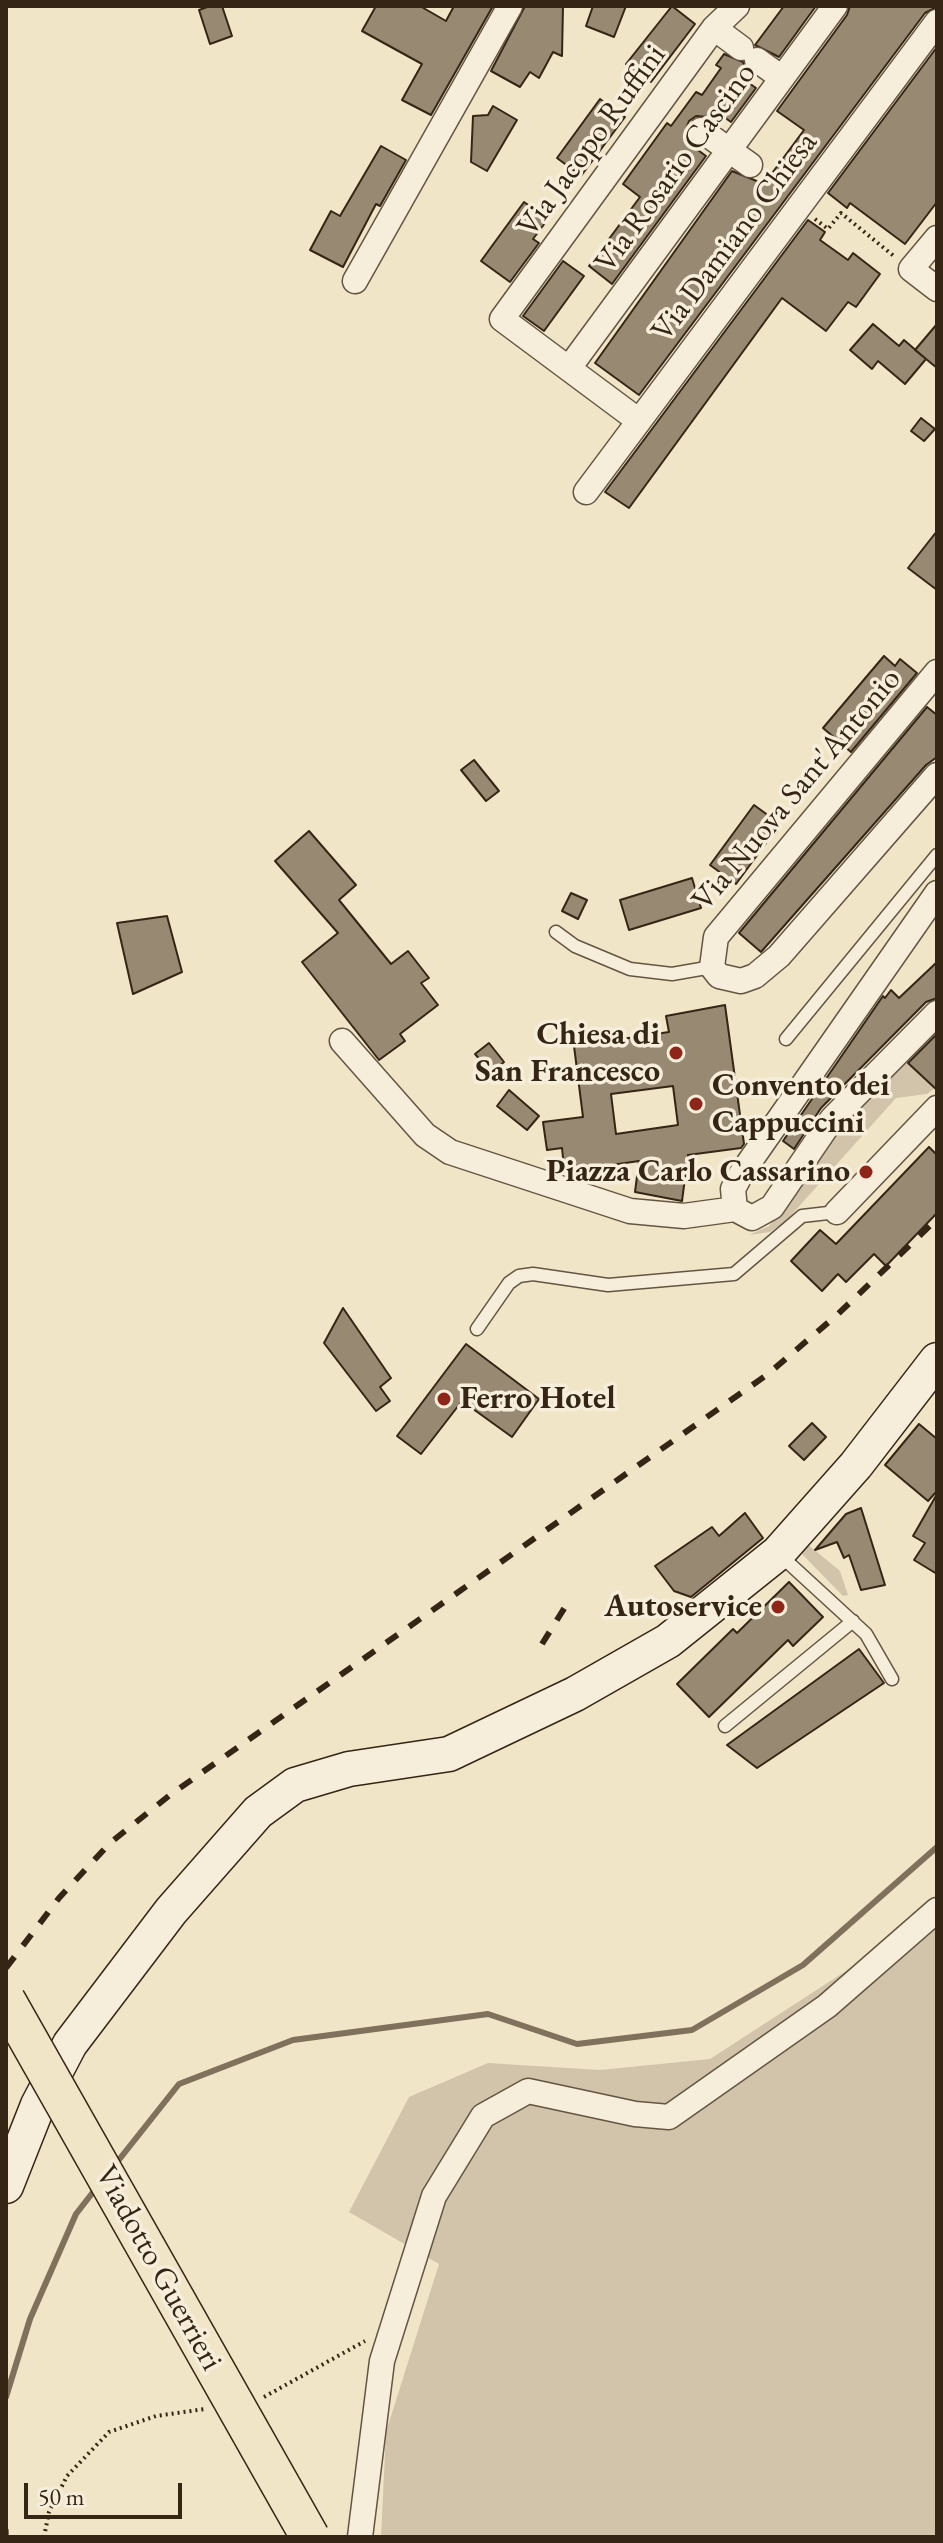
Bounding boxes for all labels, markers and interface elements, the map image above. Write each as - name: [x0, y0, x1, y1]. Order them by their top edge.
- street label: Via Jacopo Ruffini: [510, 38, 674, 244]
- street label: Via Rosario Cascino: [587, 56, 765, 280]
- street label: Via Damiano Chiesa: [644, 125, 826, 349]
- street label: Via Nuova Sant'Antonio: [684, 661, 910, 919]
- place label: Chiesa di San Francesco: [475, 1016, 660, 1091]
- marker: Chiesa di San Francesco: [667, 1044, 685, 1062]
- place label: Convento dei Cappuccini: [712, 1067, 890, 1142]
- marker: Convento dei Cappuccini: [687, 1095, 705, 1113]
- place label: Piazza Carlo Cassarino: [546, 1153, 850, 1191]
- marker: Piazza Carlo Cassarino: [857, 1163, 875, 1181]
- place label: Ferro Hotel: [460, 1380, 616, 1418]
- marker: Ferro Hotel: [435, 1390, 453, 1408]
- place label: Autoservice: [604, 1588, 762, 1626]
- marker: Autoservice: [769, 1598, 787, 1616]
- street label: Viadotto Guerrieri: [86, 2159, 230, 2377]
- scale bar: [28, 2467, 186, 2517]
- text: 50 m: [38, 2481, 85, 2512]

